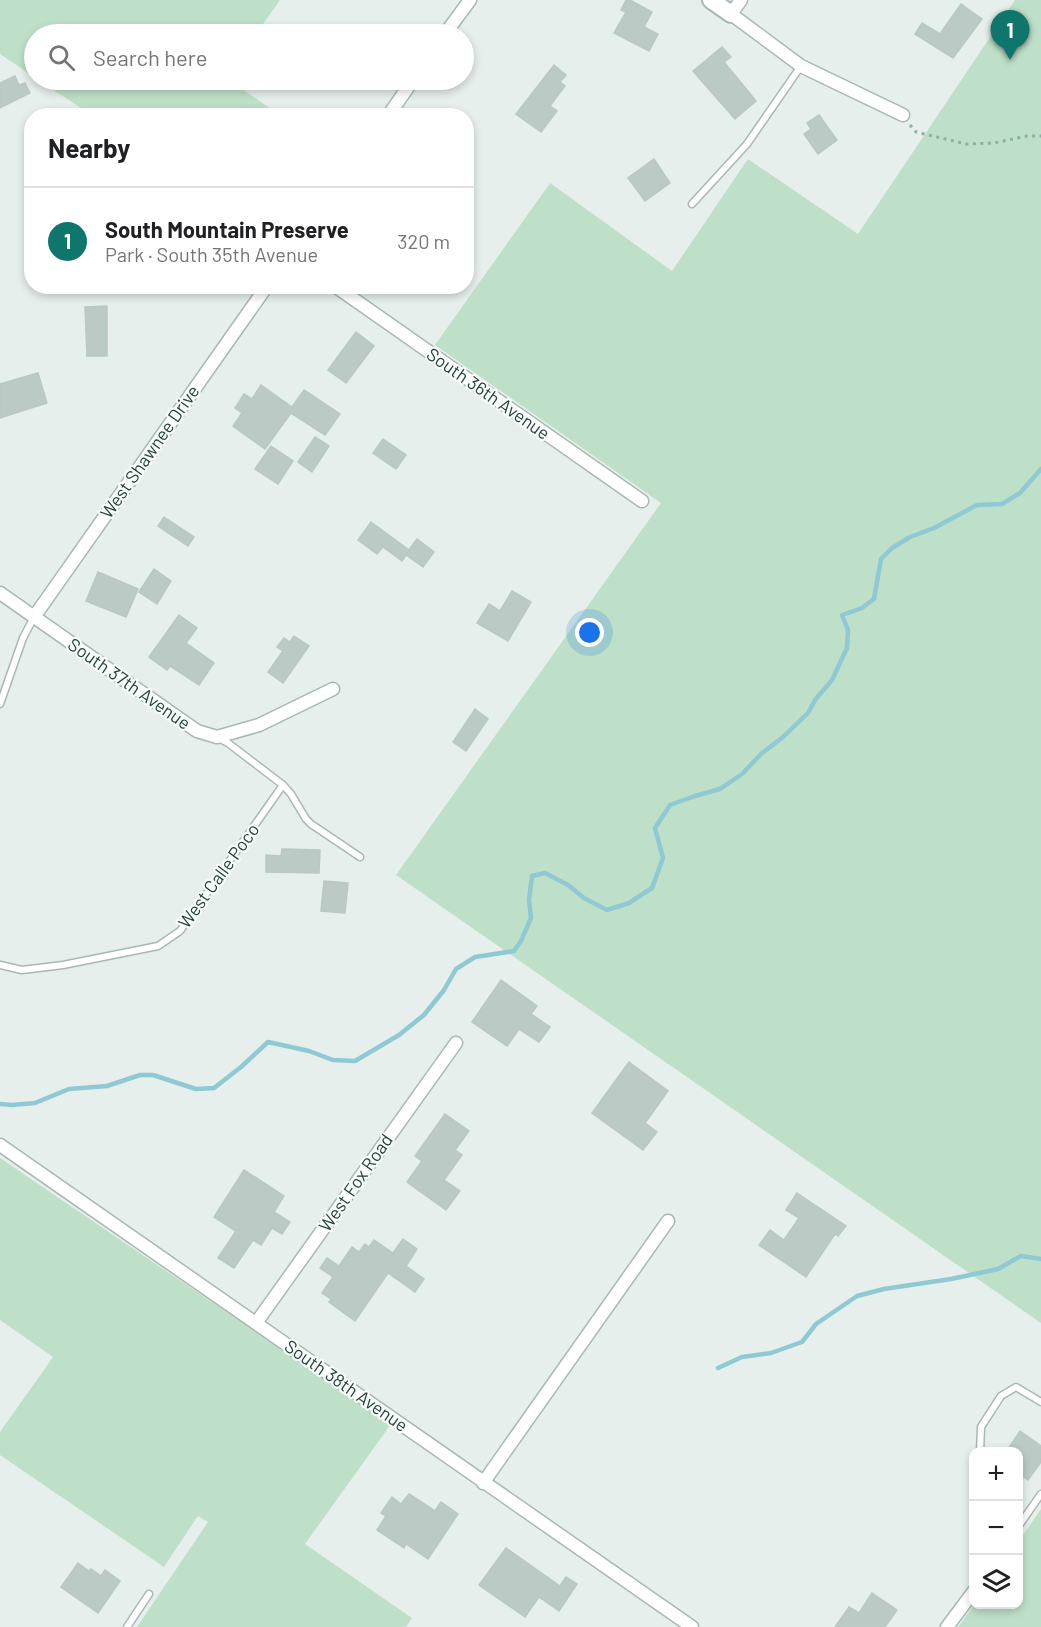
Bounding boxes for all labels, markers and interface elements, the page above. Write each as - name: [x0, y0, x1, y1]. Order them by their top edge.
- pin: 1: [990, 10, 1030, 60]
- search box: [24, 24, 474, 90]
- icon: search: [45, 41, 78, 74]
- text: Search here: [93, 44, 207, 70]
- text: Nearby: [48, 132, 130, 163]
- text: South Mountain Preserve: [105, 216, 349, 242]
- text: 1: [64, 229, 71, 253]
- text: 320 m: [397, 229, 450, 253]
- text: Park · South 35th Avenue: [105, 242, 318, 266]
- street label: South 36th Avenue: [423, 342, 554, 444]
- street label: West Shawnee Drive: [95, 380, 203, 522]
- your location: [575, 618, 604, 647]
- street label: South 37th Avenue: [64, 633, 195, 734]
- street label: West Calle Poco: [173, 819, 264, 932]
- street label: West Fox Road: [313, 1129, 397, 1236]
- street label: South 38th Avenue: [281, 1334, 412, 1436]
- map controls: [969, 1447, 1023, 1609]
- button: +: [969, 1447, 1023, 1501]
- button: −: [969, 1501, 1023, 1555]
- button: layers: [969, 1555, 1023, 1609]

